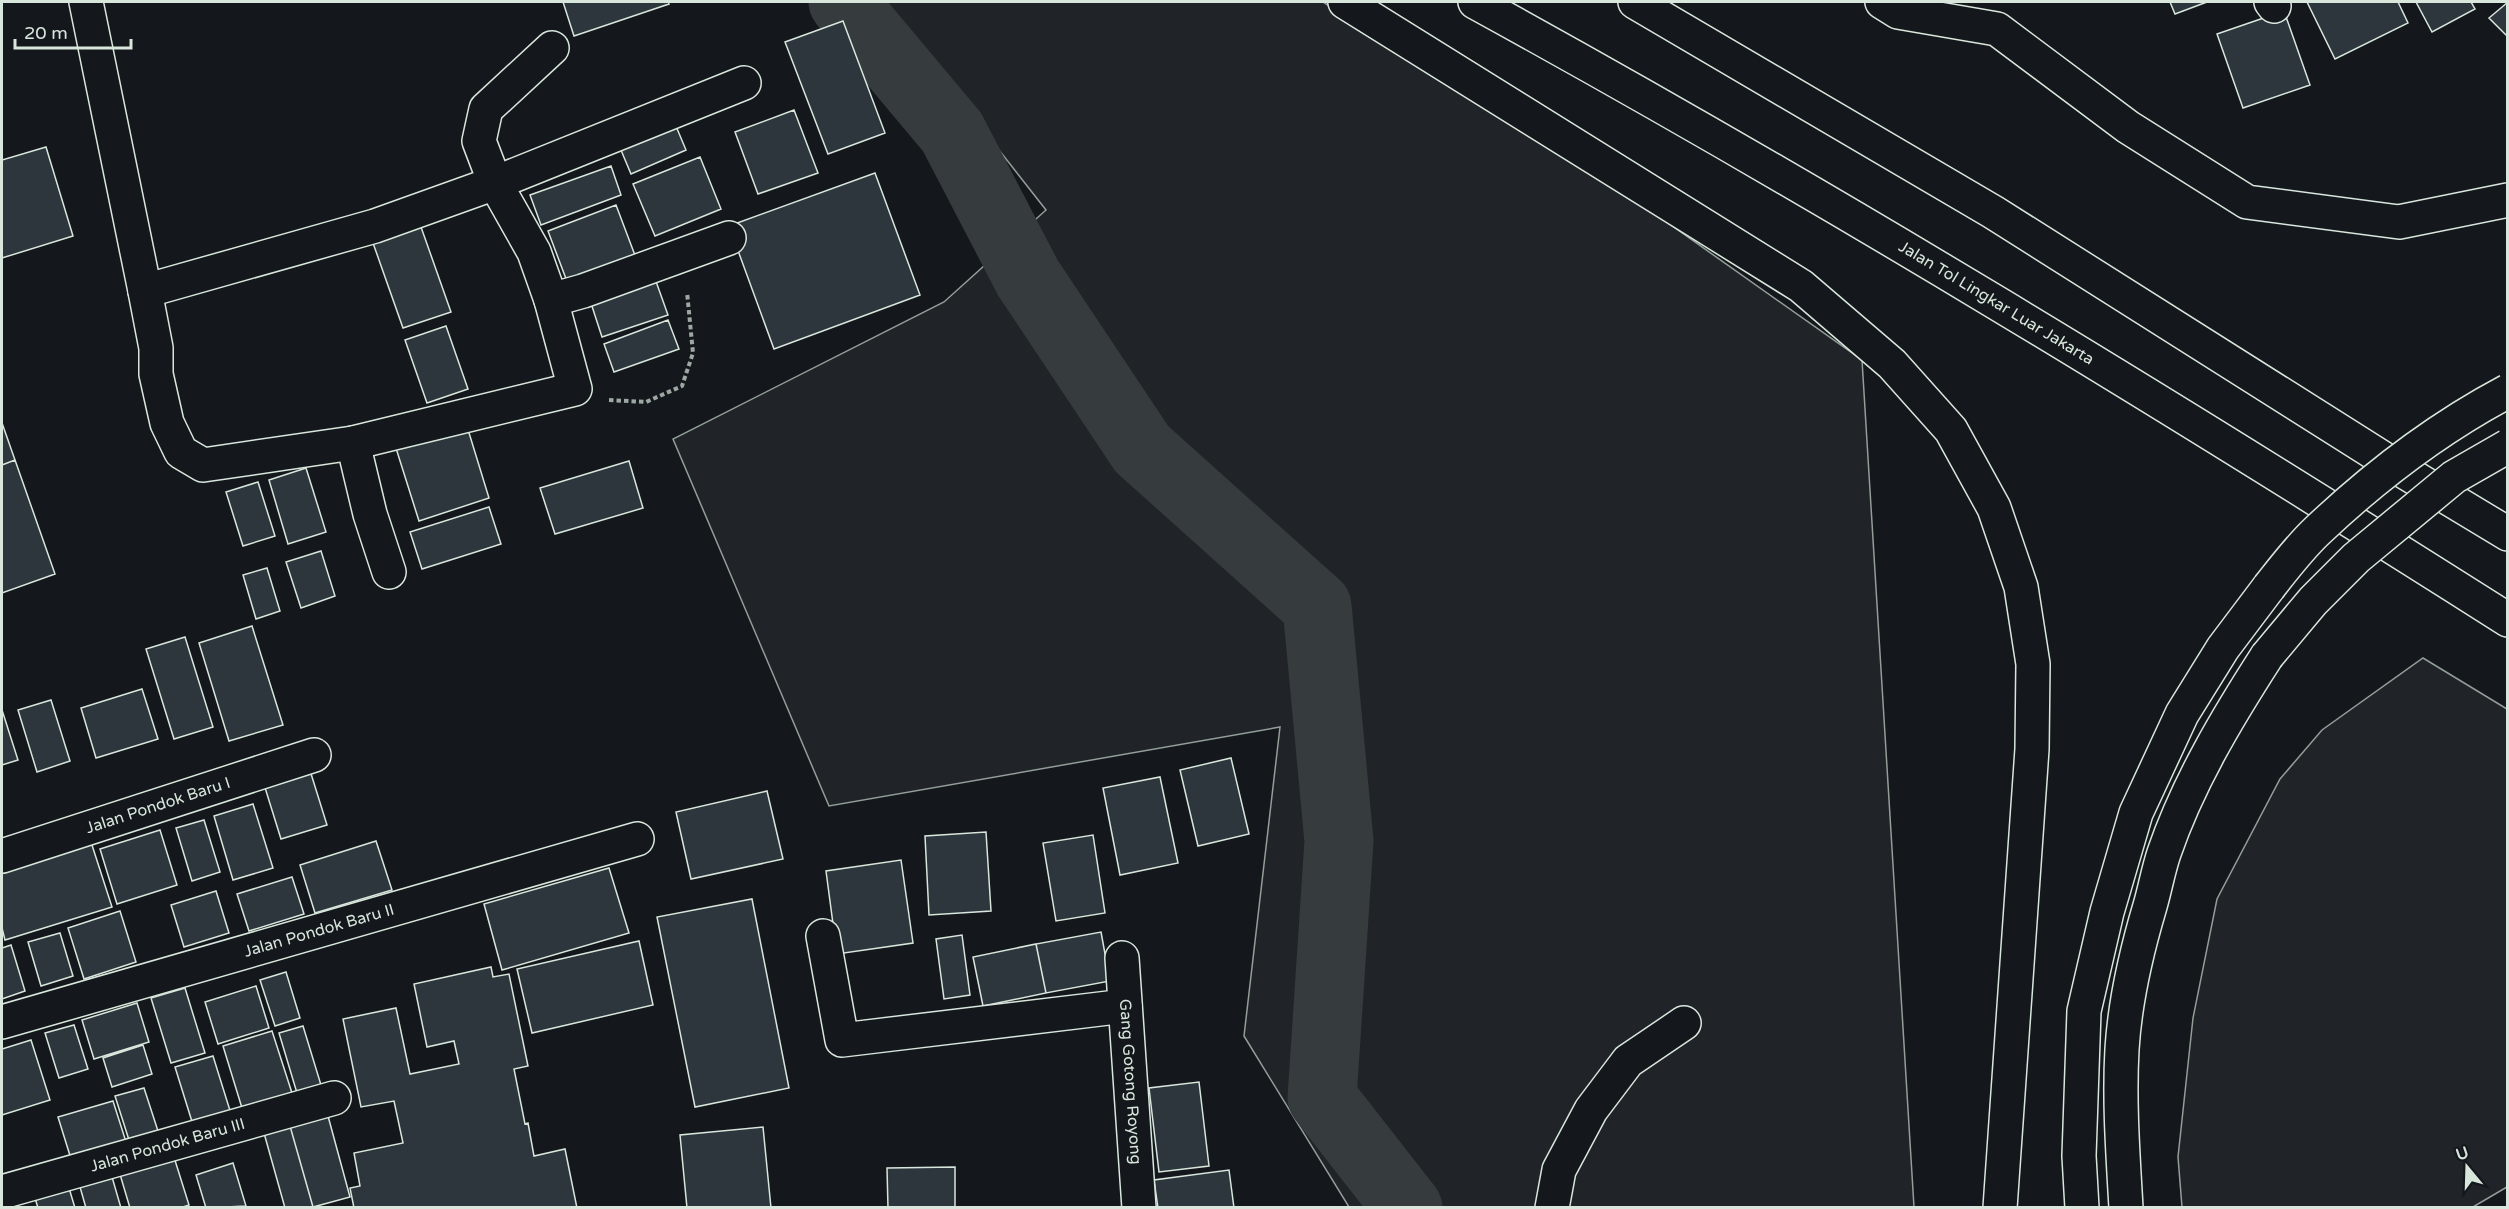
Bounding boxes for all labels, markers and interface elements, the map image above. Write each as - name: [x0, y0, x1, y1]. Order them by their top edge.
- scale bar: [15, 12, 130, 50]
- text: 20 m: [24, 22, 68, 44]
- street label: Jalan Tol Lingkar Luar Jakarta: [1895, 237, 2098, 370]
- street label: Jalan Pondok Baru I: [83, 773, 233, 838]
- street label: Jalan Pondok Baru II: [242, 899, 397, 962]
- street label: Gang Gotong Royong: [1115, 998, 1146, 1165]
- street label: Jalan Pondok Baru III: [88, 1114, 247, 1177]
- north arrow: [2437, 1137, 2497, 1197]
- text: U: [2453, 1142, 2471, 1165]

